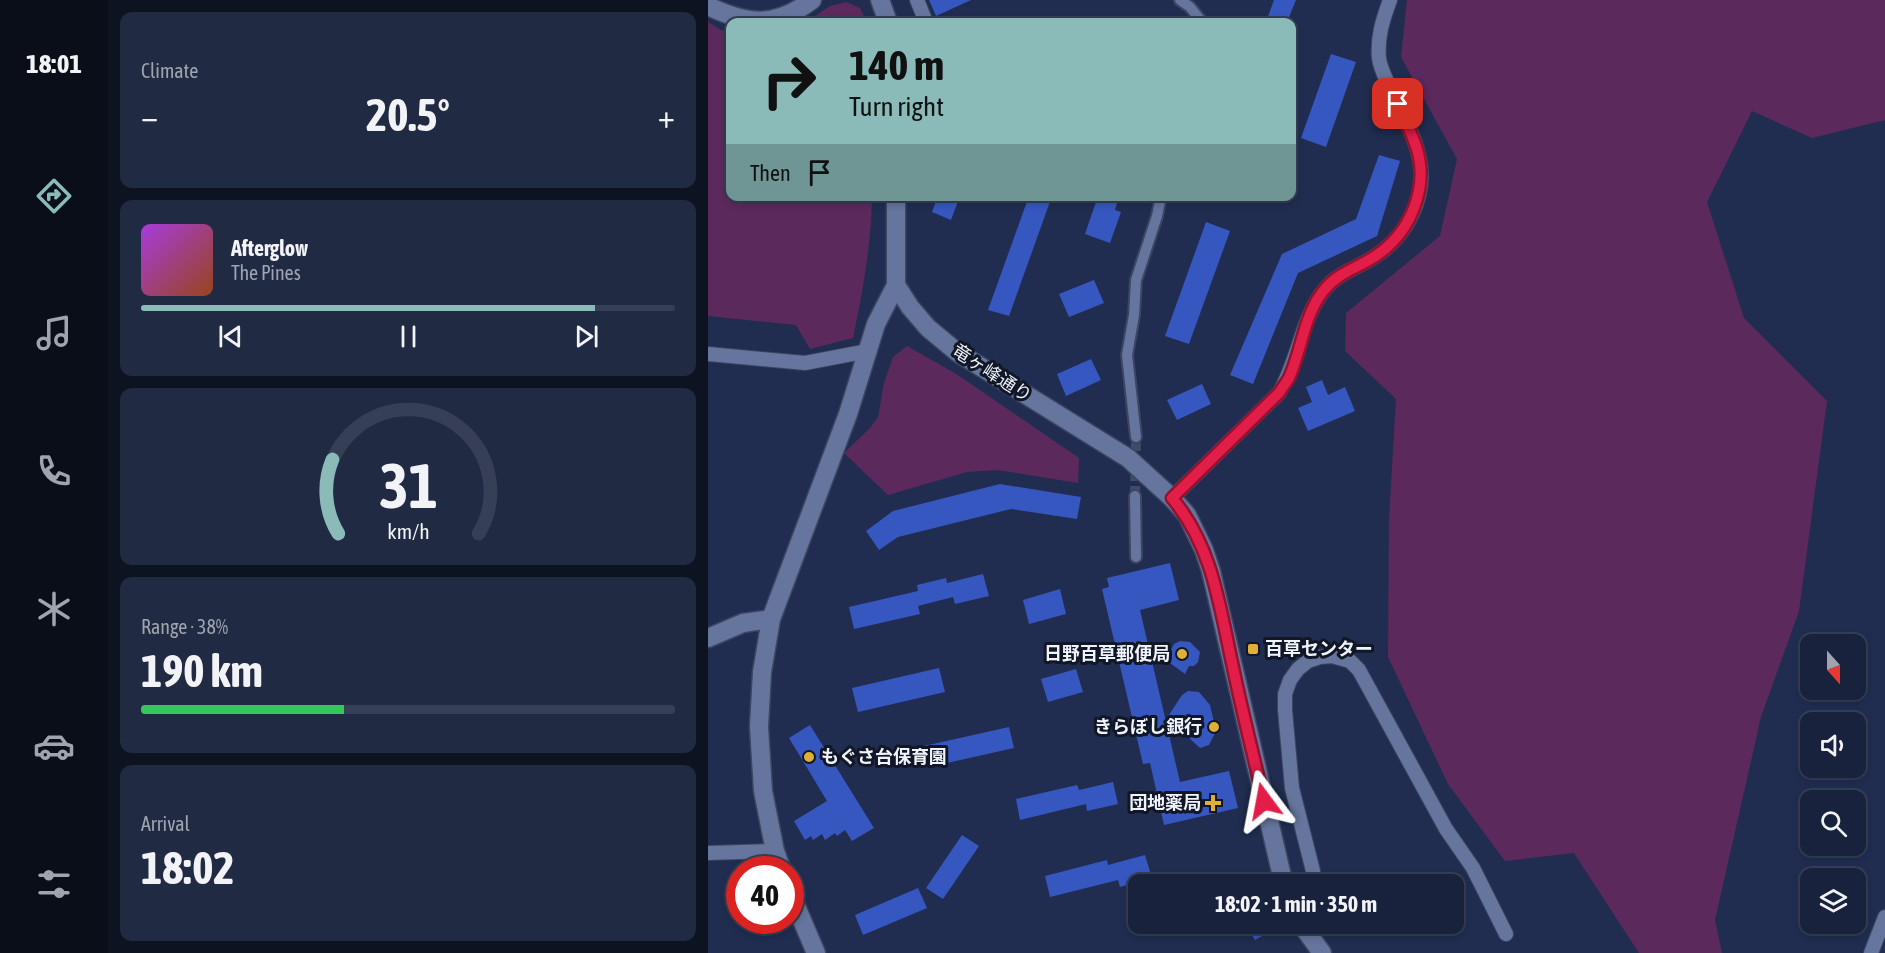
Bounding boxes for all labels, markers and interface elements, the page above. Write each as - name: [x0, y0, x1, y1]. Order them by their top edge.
- text: 140 m: [849, 41, 944, 89]
- icon: right: [750, 42, 828, 120]
- text: 18:01: [26, 48, 82, 79]
- text: Climate: [141, 59, 198, 82]
- pin: [1372, 78, 1423, 129]
- icon: arrive: [1381, 87, 1414, 120]
- text: 20.5°: [366, 89, 450, 141]
- text: Turn right: [849, 91, 944, 122]
- text: −: [141, 97, 158, 135]
- text: +: [658, 97, 675, 135]
- icon: arrive: [803, 156, 836, 189]
- text: Then: [750, 160, 791, 186]
- icon: directions: [33, 175, 75, 217]
- text: Afterglow: [231, 235, 308, 261]
- text: The Pines: [231, 261, 301, 284]
- icon: music: [33, 312, 75, 354]
- icon: previous: [214, 320, 247, 353]
- icon: pause: [392, 320, 425, 353]
- icon: next: [570, 320, 603, 353]
- street label: 竜ヶ峰通り: [949, 339, 1036, 406]
- icon: phone: [33, 450, 75, 492]
- text: 31: [379, 450, 437, 521]
- text: km/h: [387, 519, 429, 544]
- icon: climate: [33, 588, 75, 630]
- text: Range · 38%: [141, 615, 228, 638]
- north arrow: [1800, 634, 1866, 700]
- map controls: [1800, 634, 1866, 934]
- place label: 百草センター: [1265, 638, 1373, 659]
- marker: 百草センター: [1246, 642, 1260, 656]
- place label: 日野百草郵便局: [1044, 643, 1170, 664]
- text: 190 km: [141, 645, 263, 697]
- marker: 日野百草郵便局: [1175, 647, 1189, 661]
- button: sound: [1800, 712, 1866, 778]
- place label: きらぼし銀行: [1094, 716, 1202, 737]
- marker: きらぼし銀行: [1207, 720, 1221, 734]
- icon: car: [33, 725, 75, 767]
- place label: もぐさ台保育園: [821, 746, 947, 767]
- marker: もぐさ台保育園: [802, 750, 816, 764]
- position arrow: [1232, 769, 1296, 833]
- button: search: [1800, 790, 1866, 856]
- place label: 団地薬局: [1129, 792, 1201, 813]
- marker: 団地薬局: [1206, 796, 1220, 810]
- text: Arrival: [141, 812, 190, 835]
- text: 18:02: [141, 842, 235, 894]
- speed limit sign: 40: [726, 856, 804, 934]
- icon: filters: [33, 863, 75, 905]
- button: layers: [1800, 868, 1866, 934]
- text: 18:02 · 1 min · 350 m: [1215, 891, 1377, 917]

